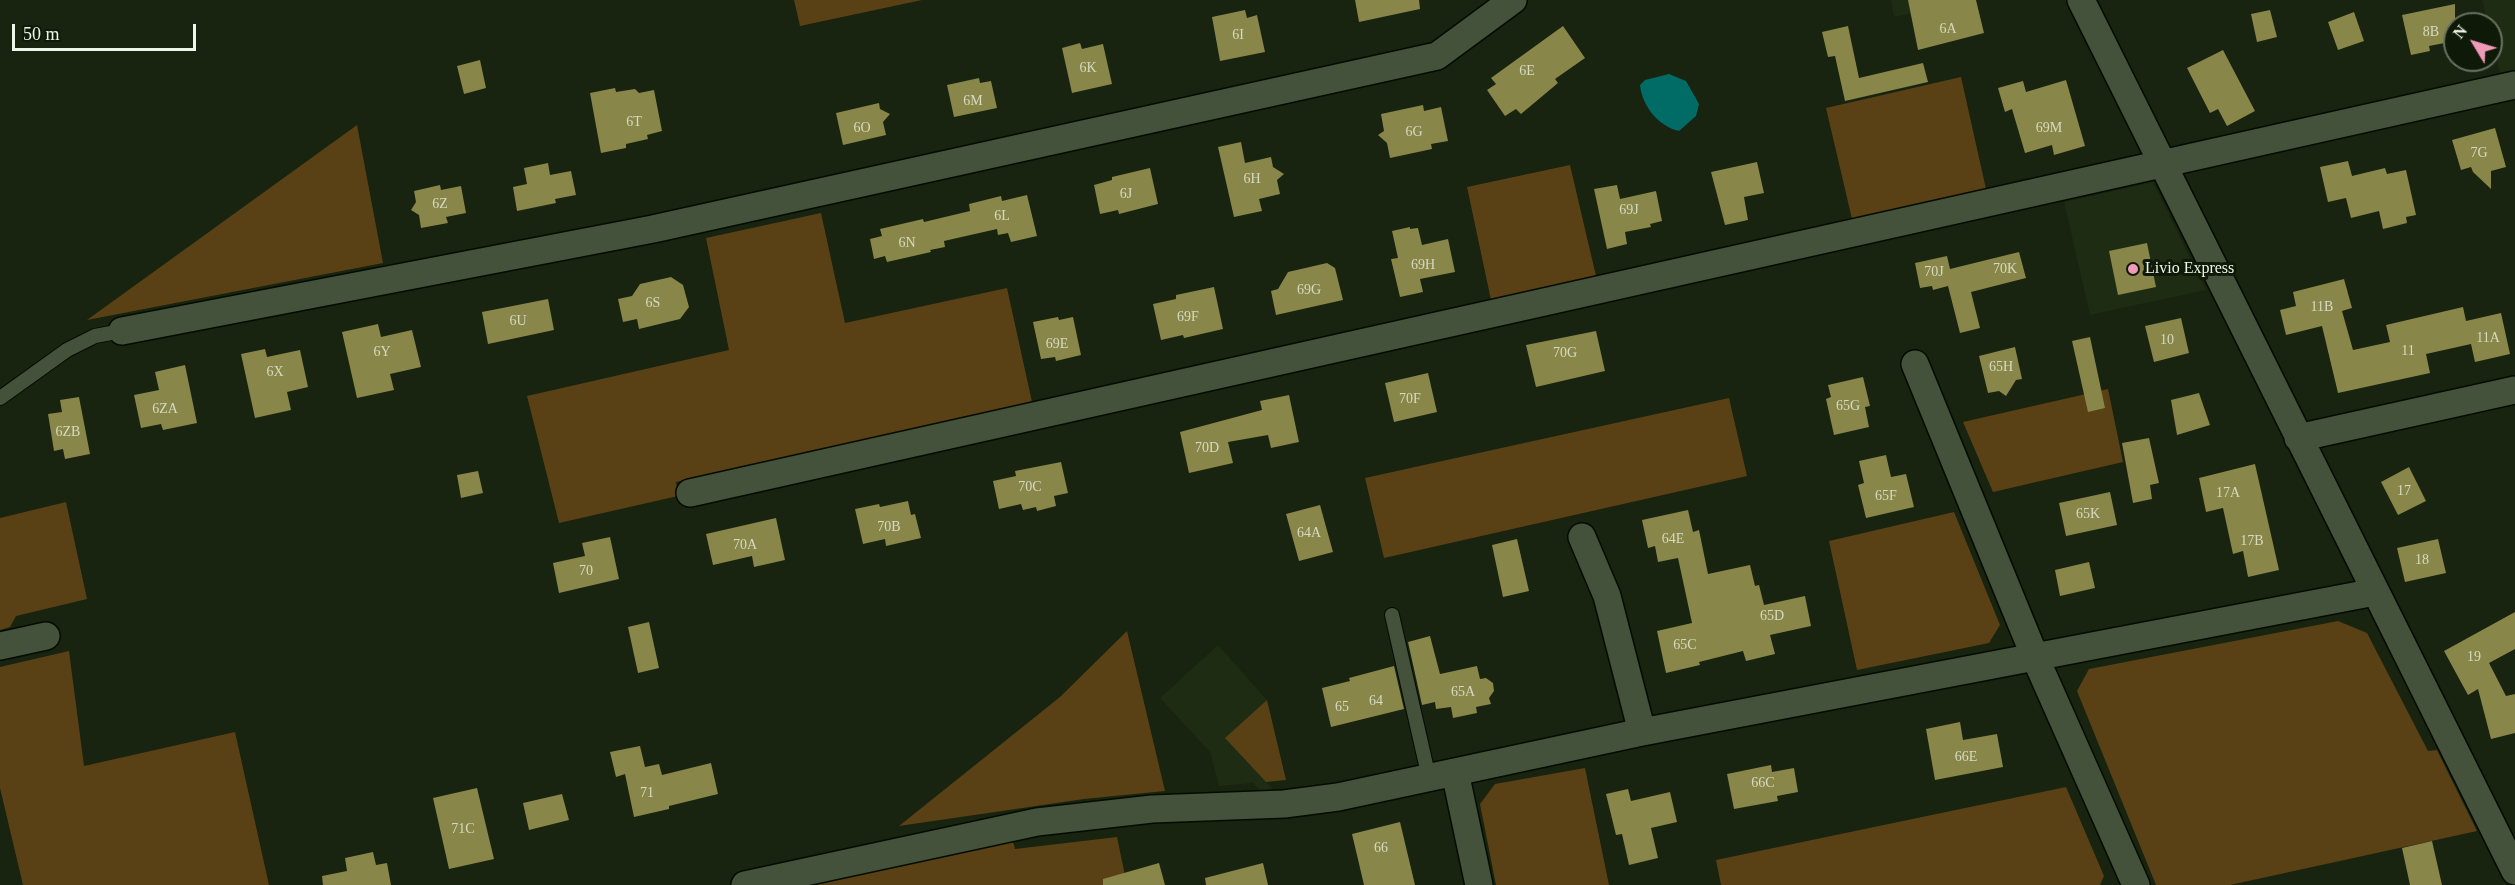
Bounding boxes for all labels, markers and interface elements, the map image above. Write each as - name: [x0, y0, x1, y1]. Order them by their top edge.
- scale bar: [15, 12, 200, 50]
- north arrow: [2443, 12, 2503, 72]
- house number: 6A: [1939, 21, 1957, 37]
- text: N: [2450, 22, 2470, 42]
- text: 50 m: [23, 24, 60, 44]
- house number: 8B: [2423, 24, 2439, 40]
- house number: 6I: [1232, 27, 1244, 43]
- house number: 6K: [1079, 60, 1097, 76]
- house number: 6E: [1519, 63, 1535, 79]
- house number: 6M: [963, 93, 983, 109]
- house number: 6T: [626, 114, 642, 130]
- house number: 6O: [853, 120, 871, 136]
- house number: 69M: [2036, 120, 2062, 136]
- house number: 6G: [1405, 124, 1423, 140]
- house number: 7G: [2470, 145, 2488, 161]
- house number: 6H: [1243, 171, 1261, 187]
- house number: 6J: [1120, 186, 1132, 202]
- house number: 6Z: [432, 196, 448, 212]
- house number: 69J: [1619, 202, 1639, 218]
- house number: 6L: [994, 208, 1010, 224]
- house number: 6N: [898, 235, 916, 251]
- house number: 69H: [1411, 257, 1435, 273]
- place label: Livio Express: [2145, 259, 2234, 279]
- house number: 70K: [1993, 261, 2017, 277]
- marker: Livio Express: [2126, 262, 2140, 276]
- house number: 70J: [1924, 264, 1944, 280]
- house number: 69G: [1297, 282, 1321, 298]
- house number: 6S: [646, 295, 660, 311]
- house number: 11B: [2311, 299, 2333, 315]
- house number: 69F: [1177, 309, 1199, 325]
- house number: 6U: [509, 313, 527, 329]
- house number: 11A: [2476, 330, 2500, 346]
- house number: 10: [2160, 332, 2174, 348]
- house number: 69E: [1046, 336, 1068, 352]
- house number: 11: [2401, 343, 2415, 359]
- house number: 6Y: [373, 344, 391, 360]
- house number: 70G: [1553, 345, 1577, 361]
- house number: 65H: [1989, 359, 2013, 375]
- house number: 6X: [266, 364, 284, 380]
- house number: 70F: [1399, 391, 1421, 407]
- house number: 65G: [1836, 398, 1860, 414]
- house number: 6ZA: [152, 401, 178, 417]
- house number: 6ZB: [56, 424, 80, 440]
- house number: 70D: [1195, 440, 1219, 456]
- house number: 70C: [1018, 479, 1042, 495]
- house number: 17: [2397, 483, 2411, 499]
- house number: 17A: [2216, 485, 2240, 501]
- house number: 65F: [1875, 488, 1897, 504]
- house number: 65K: [2076, 506, 2100, 522]
- house number: 70B: [877, 519, 901, 535]
- house number: 64A: [1297, 525, 1321, 541]
- house number: 64E: [1662, 531, 1684, 547]
- house number: 17B: [2240, 533, 2264, 549]
- house number: 70A: [733, 537, 757, 553]
- house number: 18: [2415, 552, 2429, 568]
- house number: 70: [579, 563, 593, 579]
- house number: 65D: [1760, 608, 1784, 624]
- house number: 65C: [1673, 637, 1697, 653]
- house number: 19: [2467, 649, 2481, 665]
- house number: 65A: [1451, 684, 1475, 700]
- house number: 64: [1369, 693, 1383, 709]
- house number: 65: [1335, 699, 1349, 715]
- house number: 66E: [1955, 749, 1977, 765]
- house number: 66C: [1751, 775, 1775, 791]
- house number: 71: [640, 785, 654, 801]
- house number: 71C: [451, 821, 475, 837]
- house number: 66: [1374, 840, 1388, 856]

